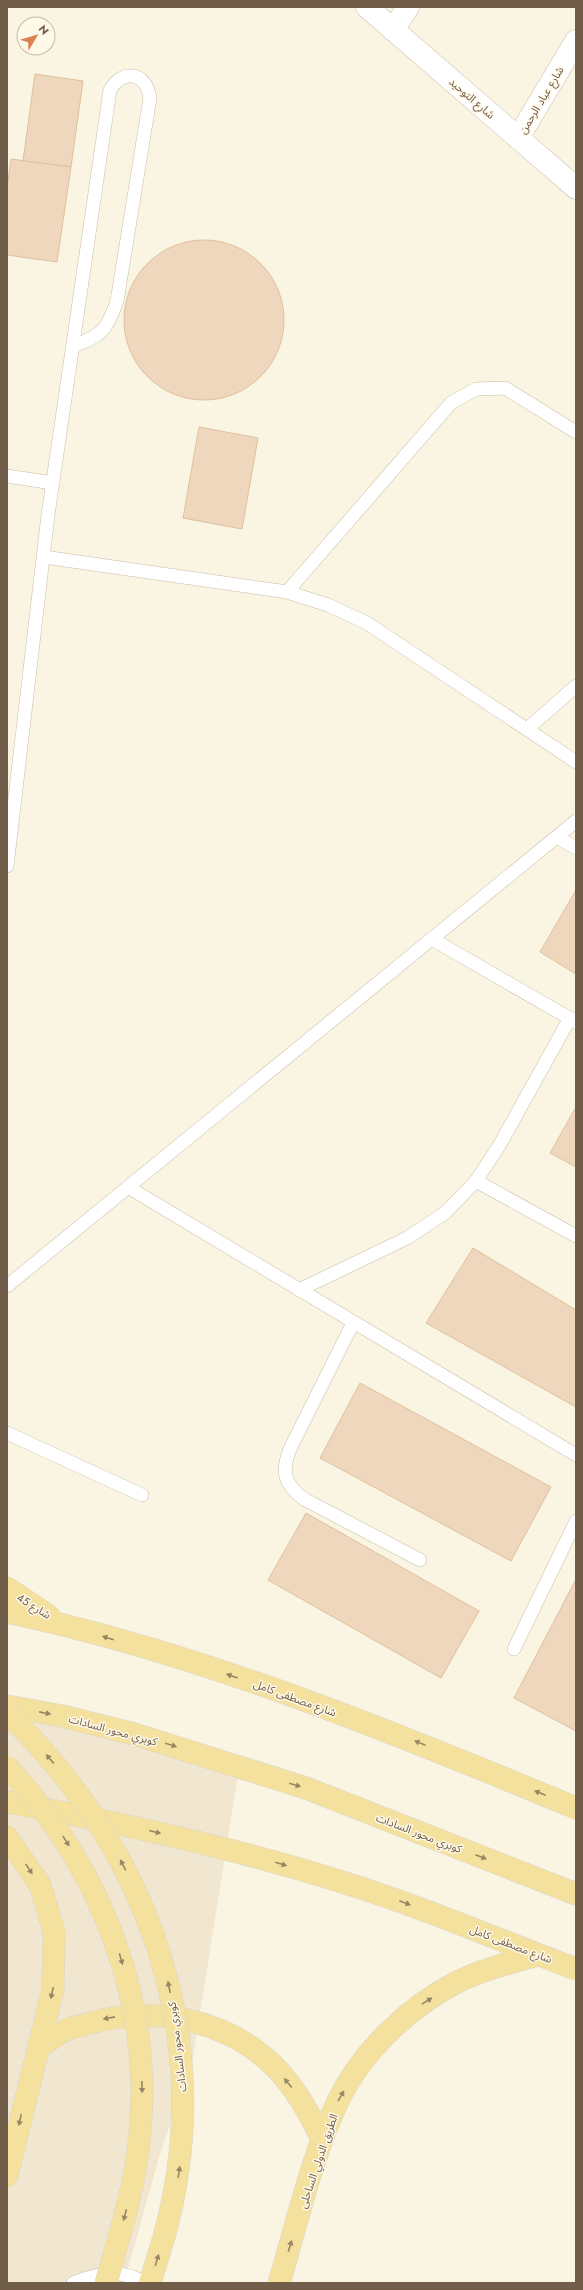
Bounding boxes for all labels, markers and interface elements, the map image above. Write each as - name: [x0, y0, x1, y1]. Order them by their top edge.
- north arrow: [16, 16, 56, 56]
- text: N: [35, 21, 53, 38]
- street label: شارع عباد الرحمن: [515, 63, 568, 137]
- street label: شارع التوحيد: [446, 74, 499, 123]
- street label: شارع 45: [14, 1589, 54, 1623]
- one-way arrow: [101, 1635, 113, 1641]
- one-way arrow: [225, 1672, 237, 1678]
- street label: شارع مصطفى كامل: [251, 1676, 339, 1721]
- one-way arrow: [39, 1710, 51, 1716]
- street label: كوبري محور السادات: [67, 1711, 159, 1751]
- one-way arrow: [413, 1740, 425, 1746]
- one-way arrow: [166, 1742, 178, 1748]
- one-way arrow: [45, 1753, 54, 1764]
- one-way arrow: [289, 1782, 301, 1788]
- one-way arrow: [534, 1790, 546, 1797]
- street label: كوبري محور السادات: [373, 1809, 465, 1858]
- one-way arrow: [149, 1829, 161, 1835]
- one-way arrow: [62, 1836, 69, 1847]
- one-way arrow: [476, 1855, 488, 1861]
- one-way arrow: [120, 1860, 126, 1871]
- one-way arrow: [275, 1861, 287, 1867]
- one-way arrow: [25, 1864, 33, 1874]
- one-way arrow: [399, 1901, 411, 1907]
- street label: شارع مصطفى كامل: [467, 1921, 555, 1967]
- one-way arrow: [118, 1953, 124, 1965]
- one-way arrow: [165, 1981, 171, 1993]
- one-way arrow: [48, 1987, 54, 2000]
- one-way arrow: [421, 1997, 433, 2004]
- street label: كوبري محور السادات: [163, 2000, 192, 2093]
- one-way arrow: [102, 2015, 115, 2021]
- one-way arrow: [283, 2077, 292, 2088]
- one-way arrow: [138, 2081, 145, 2093]
- one-way arrow: [338, 2090, 345, 2102]
- street label: الطريق الدولي الساحلى: [294, 2111, 343, 2211]
- one-way arrow: [17, 2113, 23, 2126]
- one-way arrow: [176, 2165, 182, 2178]
- one-way arrow: [122, 2209, 128, 2221]
- one-way arrow: [287, 2239, 293, 2251]
- one-way arrow: [154, 2254, 160, 2266]

